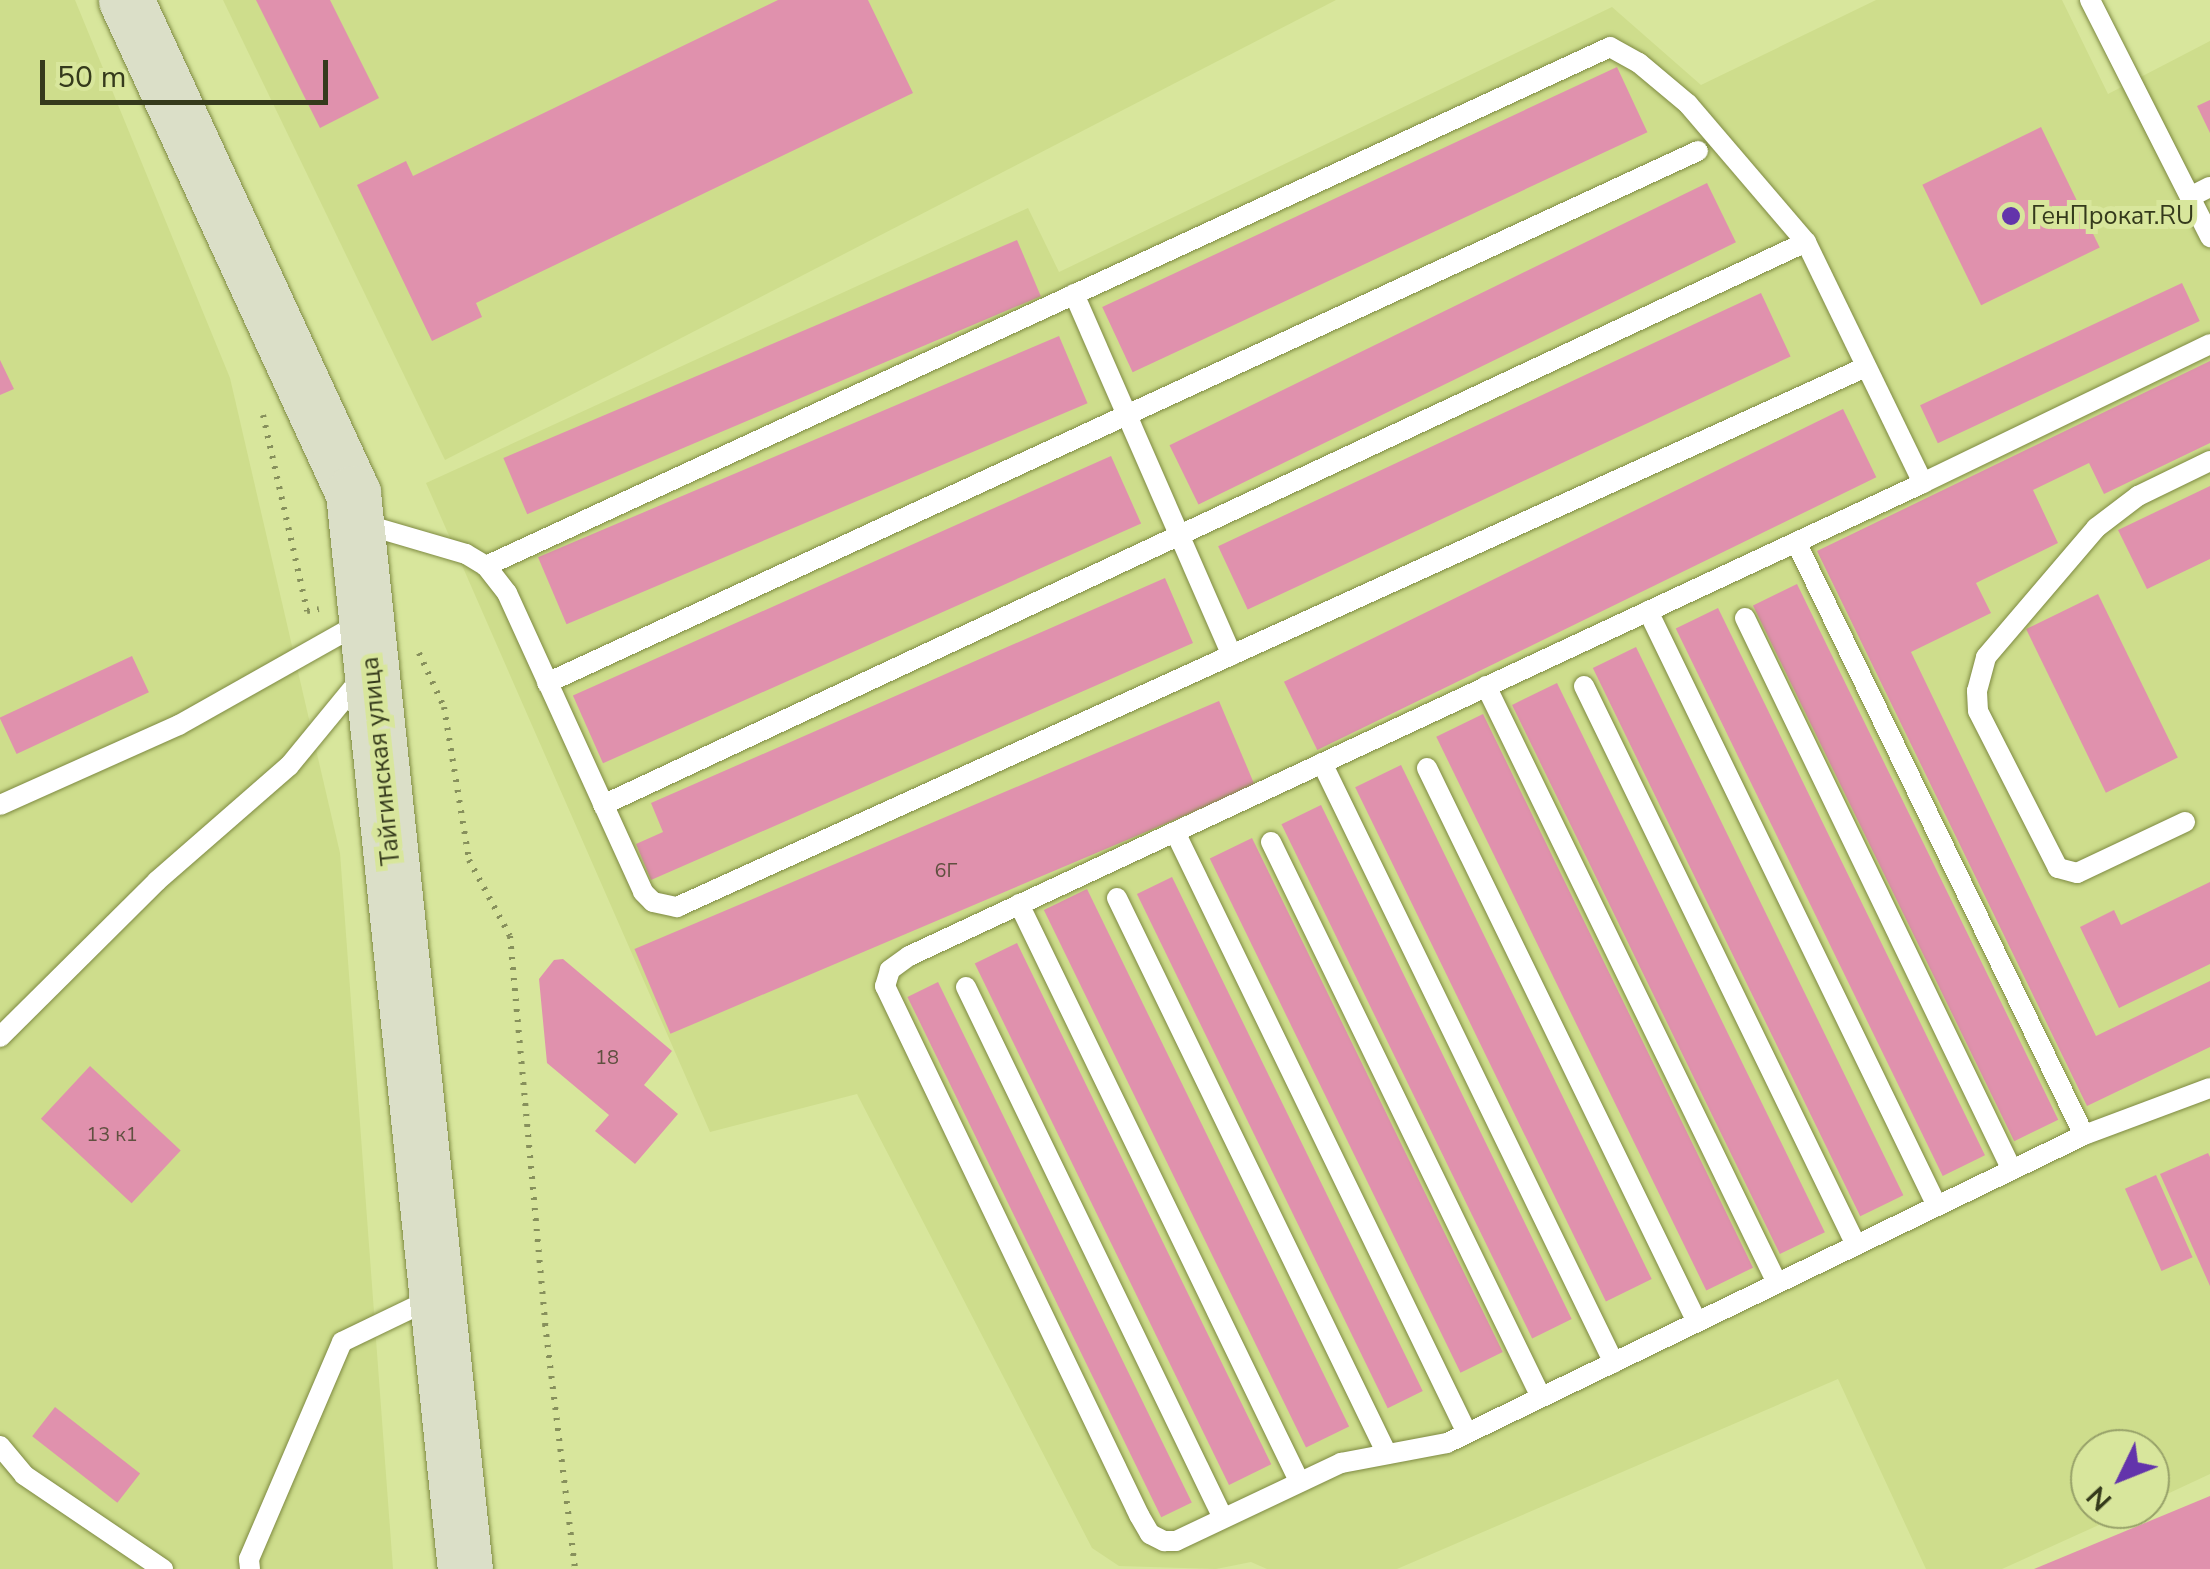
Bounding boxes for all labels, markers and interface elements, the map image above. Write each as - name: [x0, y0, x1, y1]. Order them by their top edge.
- scale bar: [45, 40, 332, 102]
- text: 50 m: [57, 57, 126, 98]
- place label: ГенПрокат.RU: [2031, 201, 2194, 231]
- marker: ГенПрокат.RU: [2000, 205, 2022, 227]
- street label: Тайгинская улица: [355, 655, 407, 867]
- house number: 6Г: [935, 858, 957, 882]
- house number: 18: [595, 1045, 619, 1069]
- house number: 13 к1: [86, 1122, 138, 1146]
- north arrow: [2070, 1429, 2170, 1529]
- text: N: [2078, 1477, 2121, 1519]

